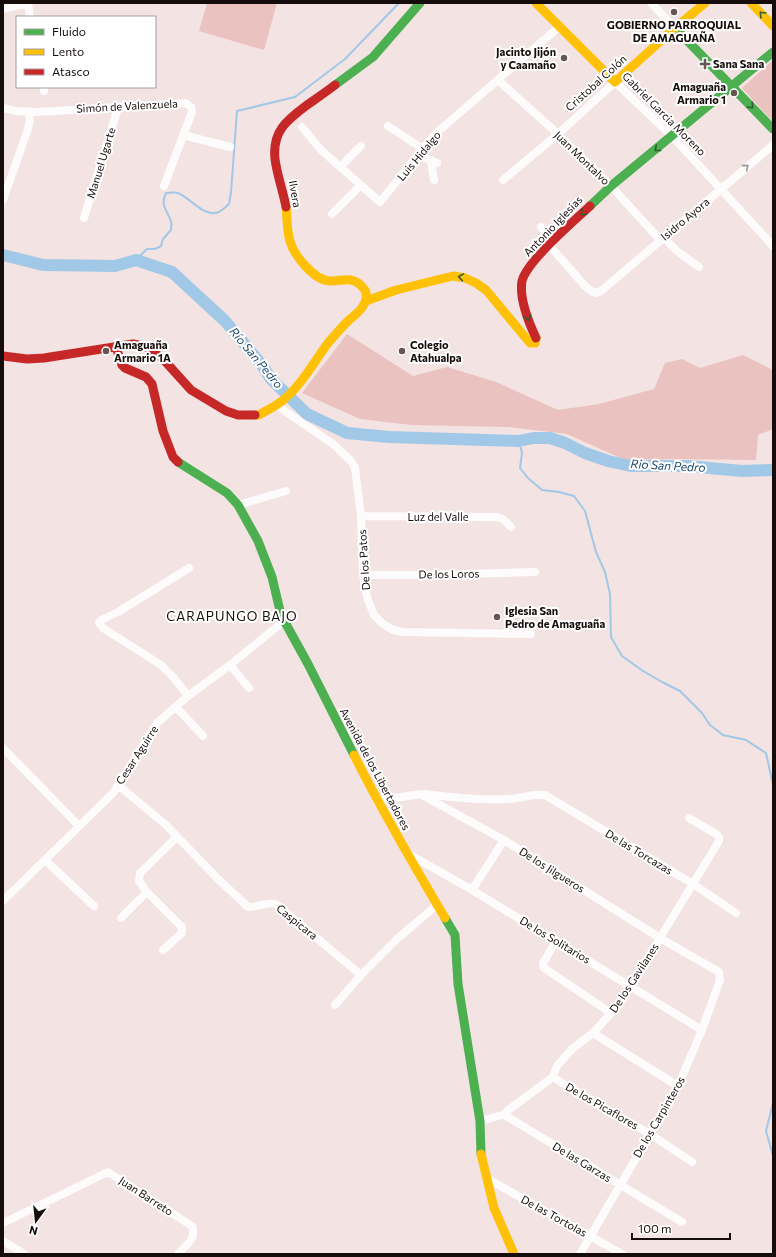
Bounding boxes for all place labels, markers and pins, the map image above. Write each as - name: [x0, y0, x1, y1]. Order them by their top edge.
- marker: GOBIERNO PARROQUIAL DE AMAGUAÑA: [669, 7, 679, 17]
- place label: GOBIERNO PARROQUIAL DE AMAGUAÑA: [607, 18, 742, 44]
- place label: Jacinto Jijón y Caamaño: [496, 45, 556, 71]
- marker: Jacinto Jijón y Caamaño: [559, 53, 569, 63]
- place label: Sana Sana: [713, 57, 764, 70]
- marker: Sana Sana: [700, 59, 710, 69]
- place label: Amaguaña Armario 1: [672, 80, 726, 106]
- marker: Amaguaña Armario 1: [729, 88, 739, 98]
- place label: Amaguaña Armario 1A: [114, 338, 171, 364]
- place label: Colegio Atahualpa: [410, 338, 462, 364]
- marker: Amaguaña Armario 1A: [101, 346, 111, 356]
- marker: Colegio Atahualpa: [397, 346, 407, 356]
- place label: Iglesia San Pedro de Amaguaña: [505, 604, 605, 630]
- marker: Iglesia San Pedro de Amaguaña: [492, 612, 502, 622]

